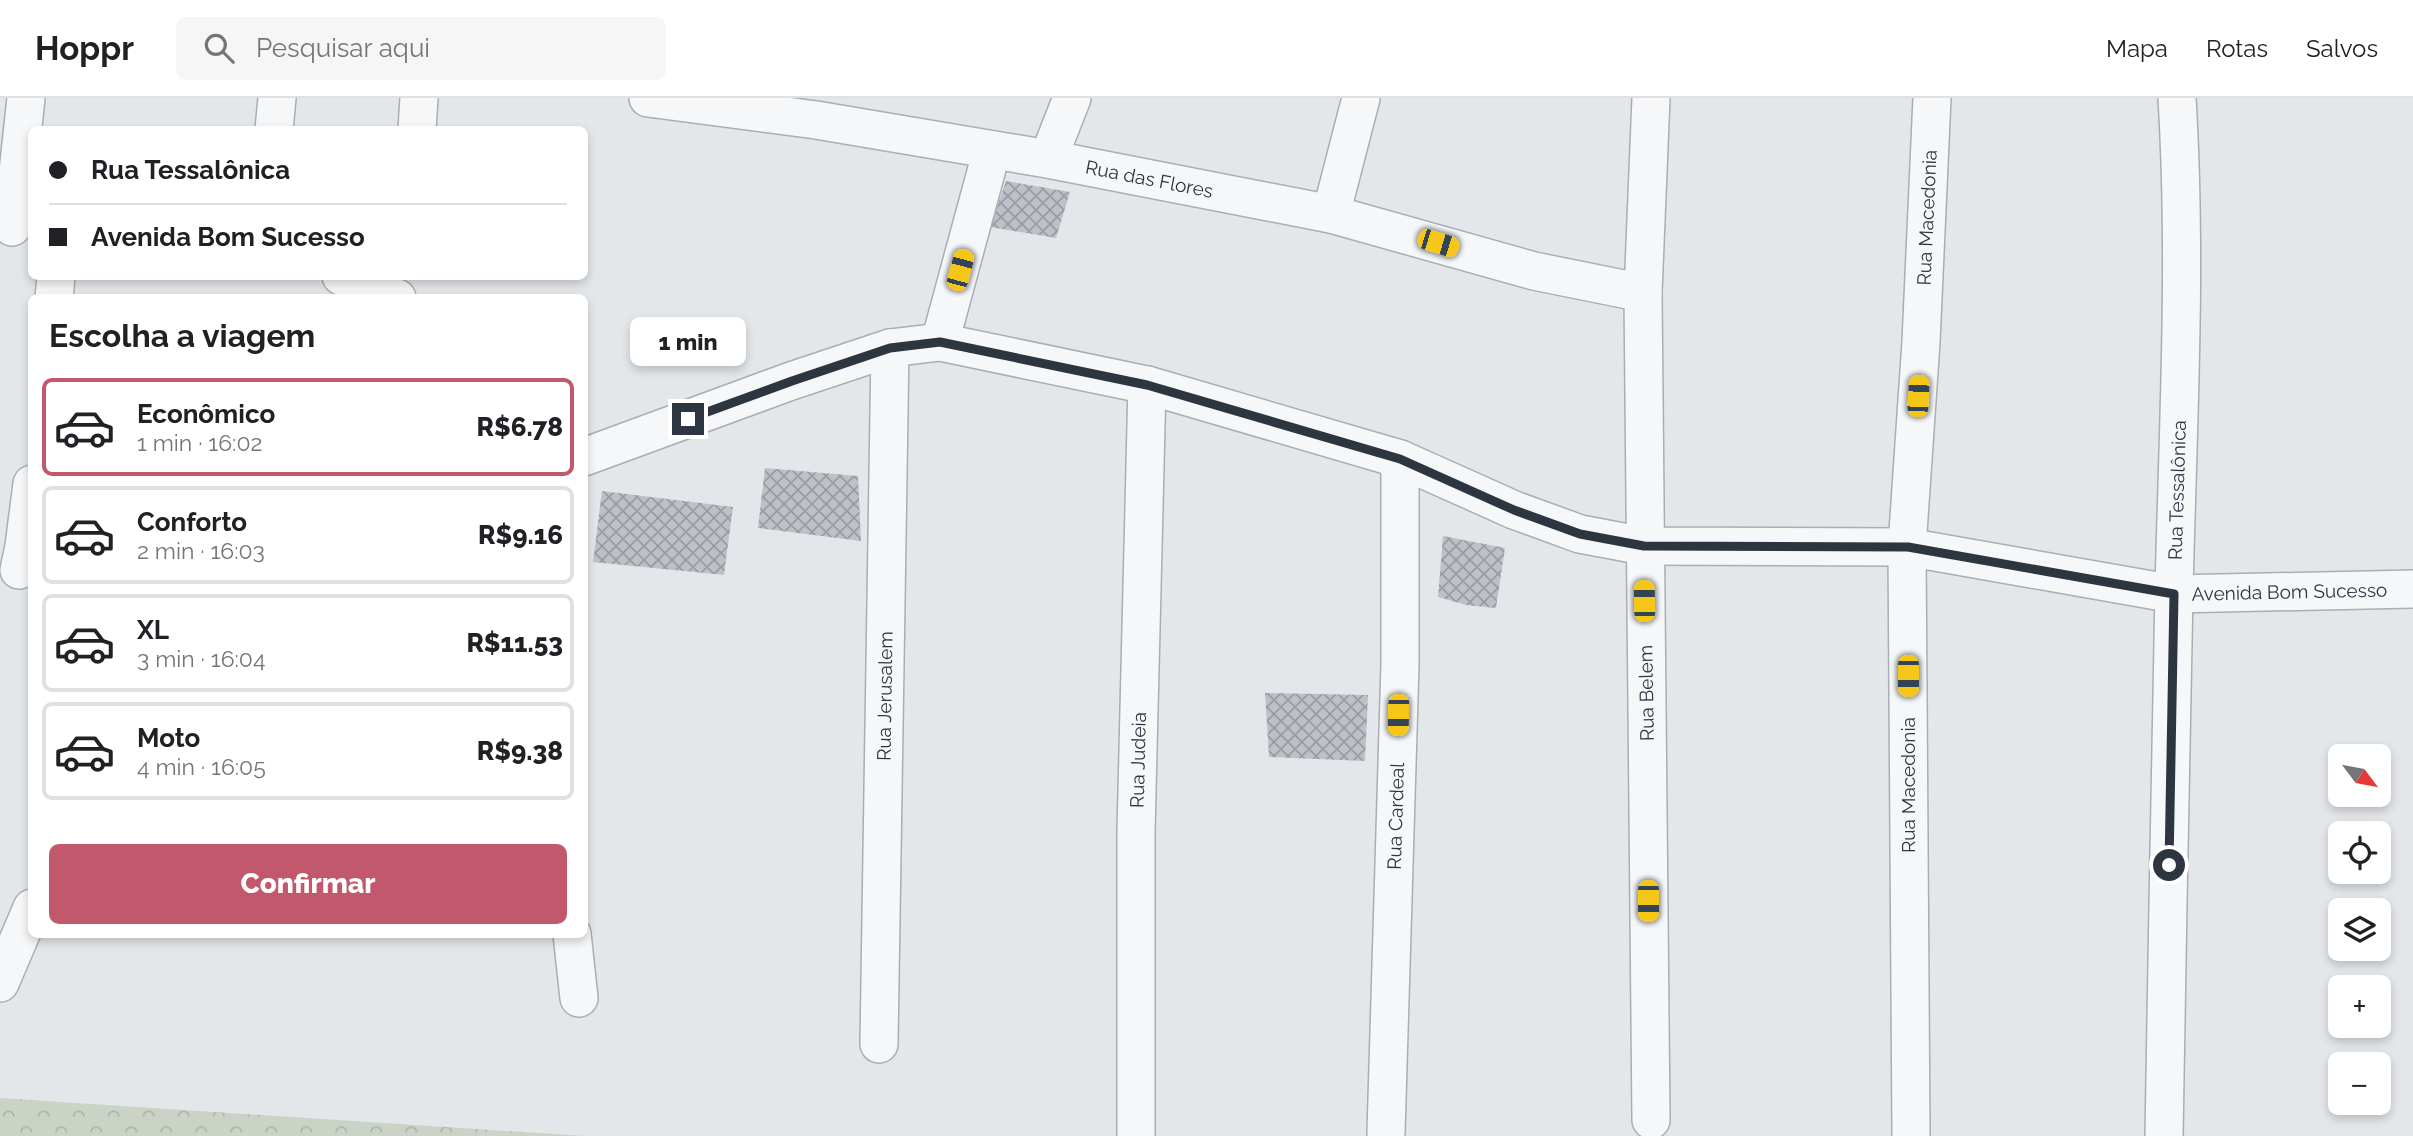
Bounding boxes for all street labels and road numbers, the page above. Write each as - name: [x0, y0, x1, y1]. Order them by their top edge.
- street label: Rua Macedonia: [1913, 149, 1941, 286]
- street label: Rua das Flores: [1084, 156, 1215, 202]
- street label: Rua Tessalônica: [2164, 420, 2190, 560]
- street label: Avenida Bom Sucesso: [2191, 579, 2387, 605]
- street label: Rua Jerusalem: [872, 631, 897, 761]
- street label: Rua Belem: [1634, 645, 1658, 741]
- street label: Rua Judeia: [1126, 712, 1150, 808]
- street label: Rua Macedonia: [1897, 717, 1919, 853]
- street label: Rua Cardeal: [1383, 761, 1408, 870]

